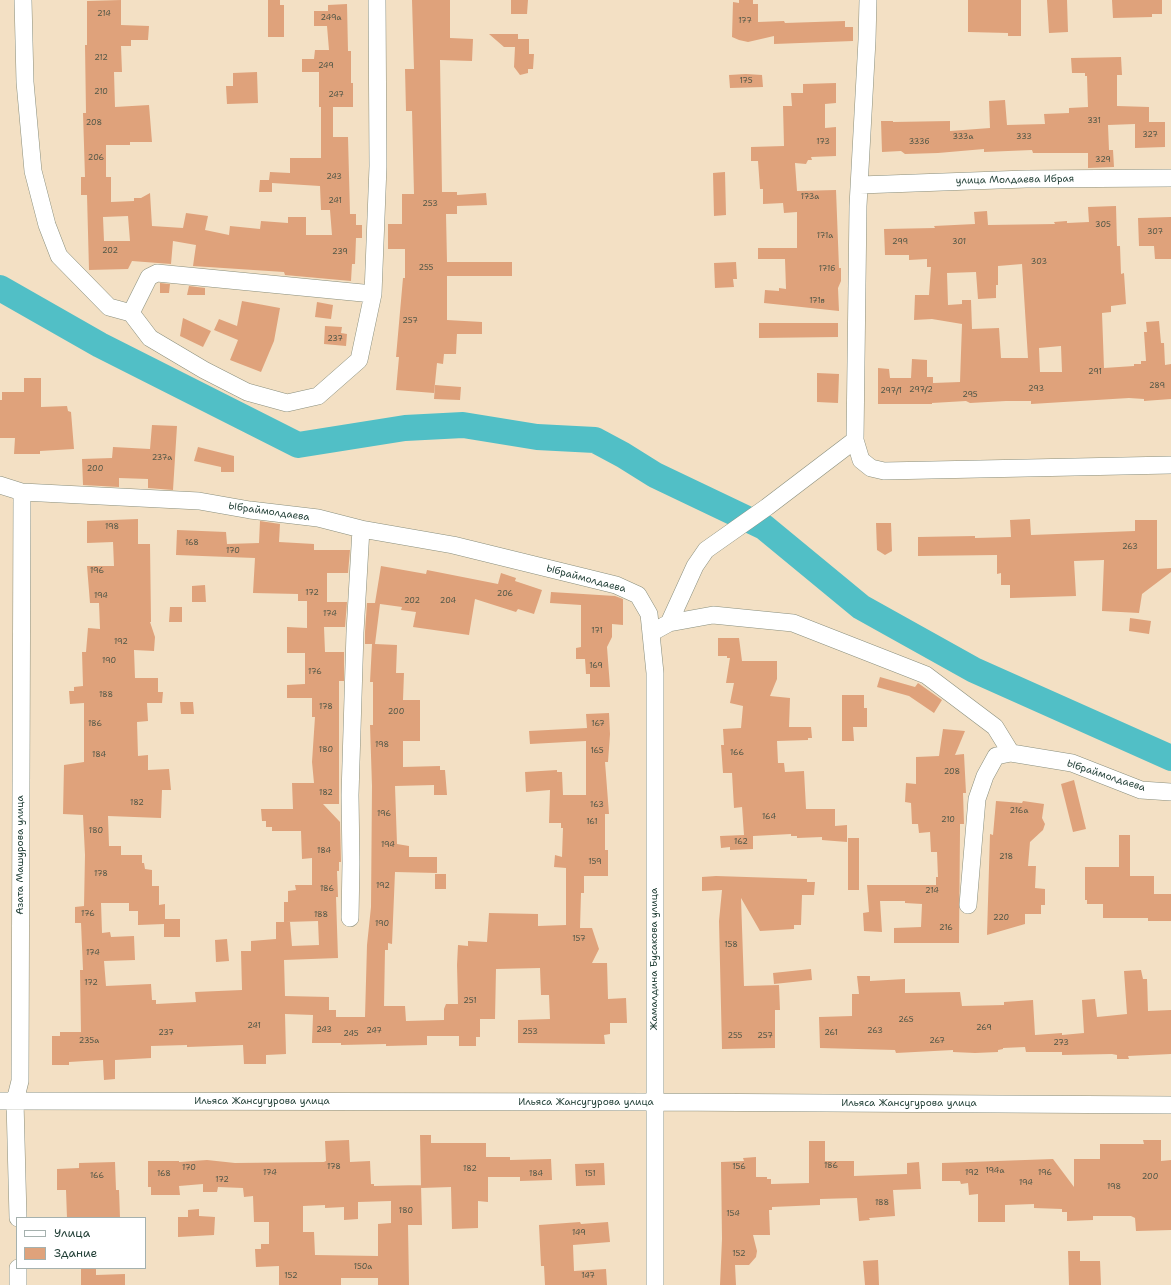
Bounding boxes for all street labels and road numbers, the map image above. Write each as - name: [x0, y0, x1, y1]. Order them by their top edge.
- street label: улица Молдаева Ибрая: [956, 173, 1074, 187]
- street label: Ыбраймолдаева: [228, 500, 310, 524]
- street label: Ыбраймолдаева: [545, 563, 627, 595]
- street label: Ыбраймолдаева: [1065, 758, 1147, 794]
- street label: Азата Машурова улица: [14, 795, 26, 915]
- street label: Жамалдина Бусакова улица: [648, 888, 660, 1030]
- street label: Ильяса Жансугурова улица: [194, 1095, 330, 1107]
- street label: Ильяса Жансугурова улица: [518, 1096, 654, 1108]
- street label: Ильяса Жансугурова улица: [841, 1097, 977, 1109]

